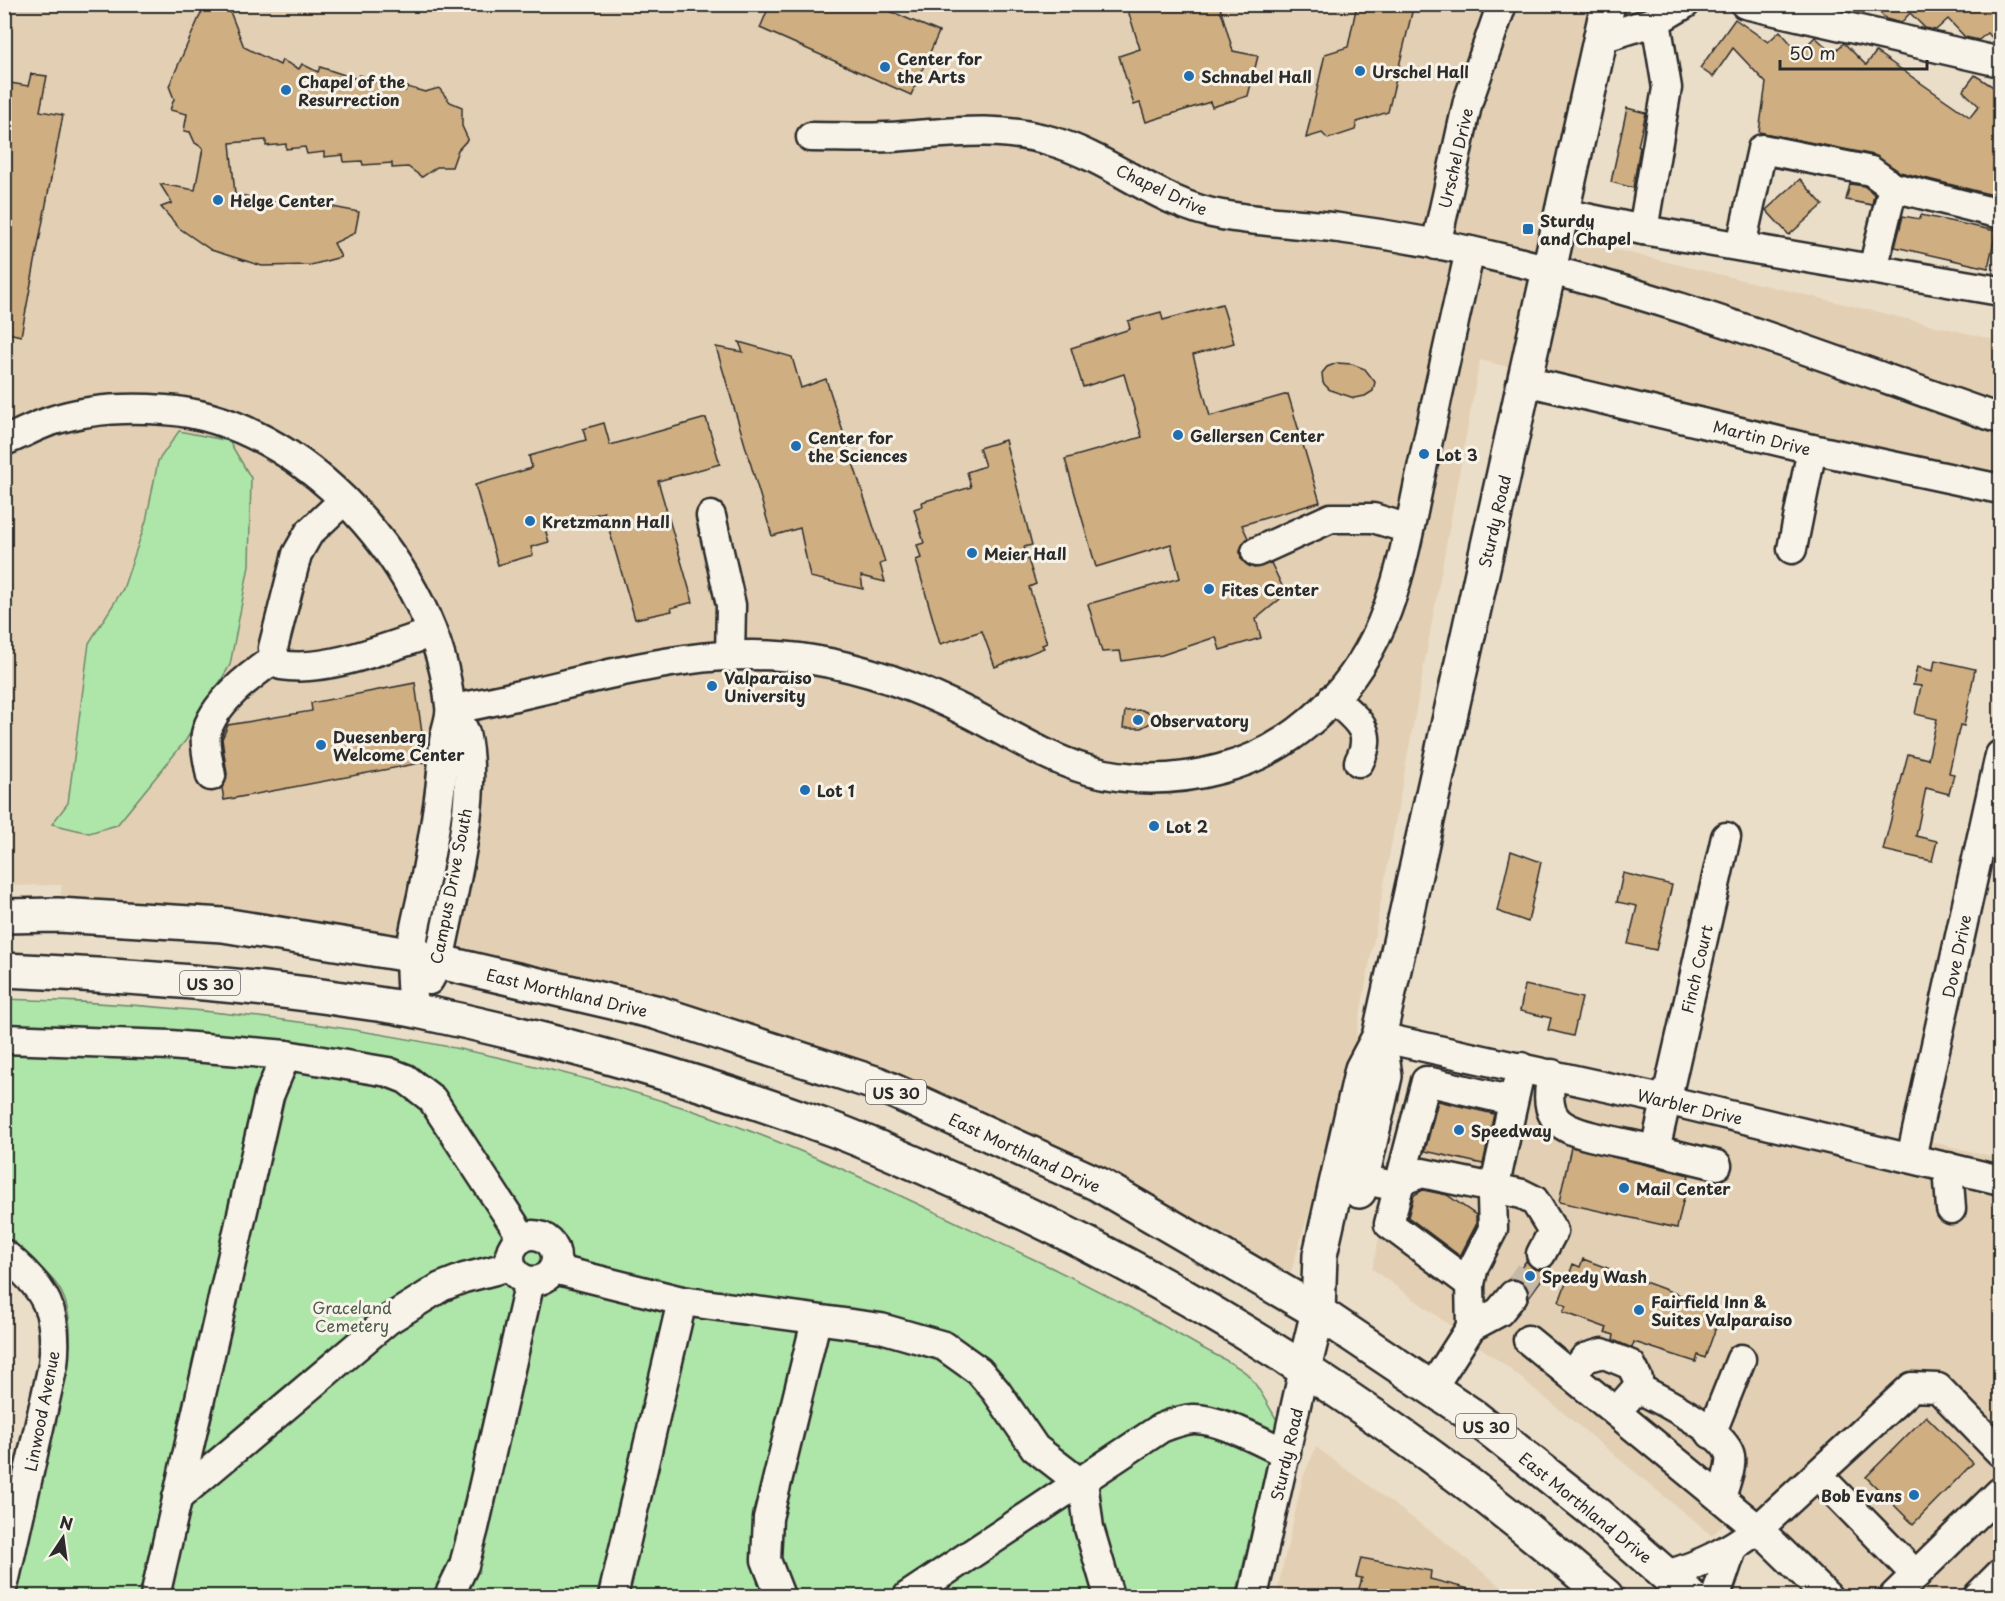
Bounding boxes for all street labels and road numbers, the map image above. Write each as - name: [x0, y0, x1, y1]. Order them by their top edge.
- street label: Urschel Drive: [1432, 105, 1478, 211]
- street label: Chapel Drive: [1112, 157, 1212, 221]
- street label: Martin Drive: [1711, 413, 1813, 461]
- street label: Sturdy Road: [1472, 472, 1516, 570]
- street label: Campus Drive South: [423, 806, 477, 966]
- street label: Dove Drive: [1936, 912, 1976, 1000]
- street label: Finch Court: [1674, 922, 1718, 1016]
- street label: East Morthland Drive: [484, 962, 650, 1022]
- road number: US 30: [180, 971, 240, 995]
- road number: US 30: [866, 1080, 926, 1104]
- street label: Warbler Drive: [1635, 1082, 1745, 1130]
- street label: East Morthland Drive: [945, 1106, 1105, 1198]
- street label: Linwood Avenue: [18, 1348, 65, 1474]
- street label: Sturdy Road: [1264, 1405, 1308, 1503]
- road number: US 30: [1456, 1414, 1516, 1438]
- street label: East Morthland Drive: [1514, 1446, 1658, 1568]

